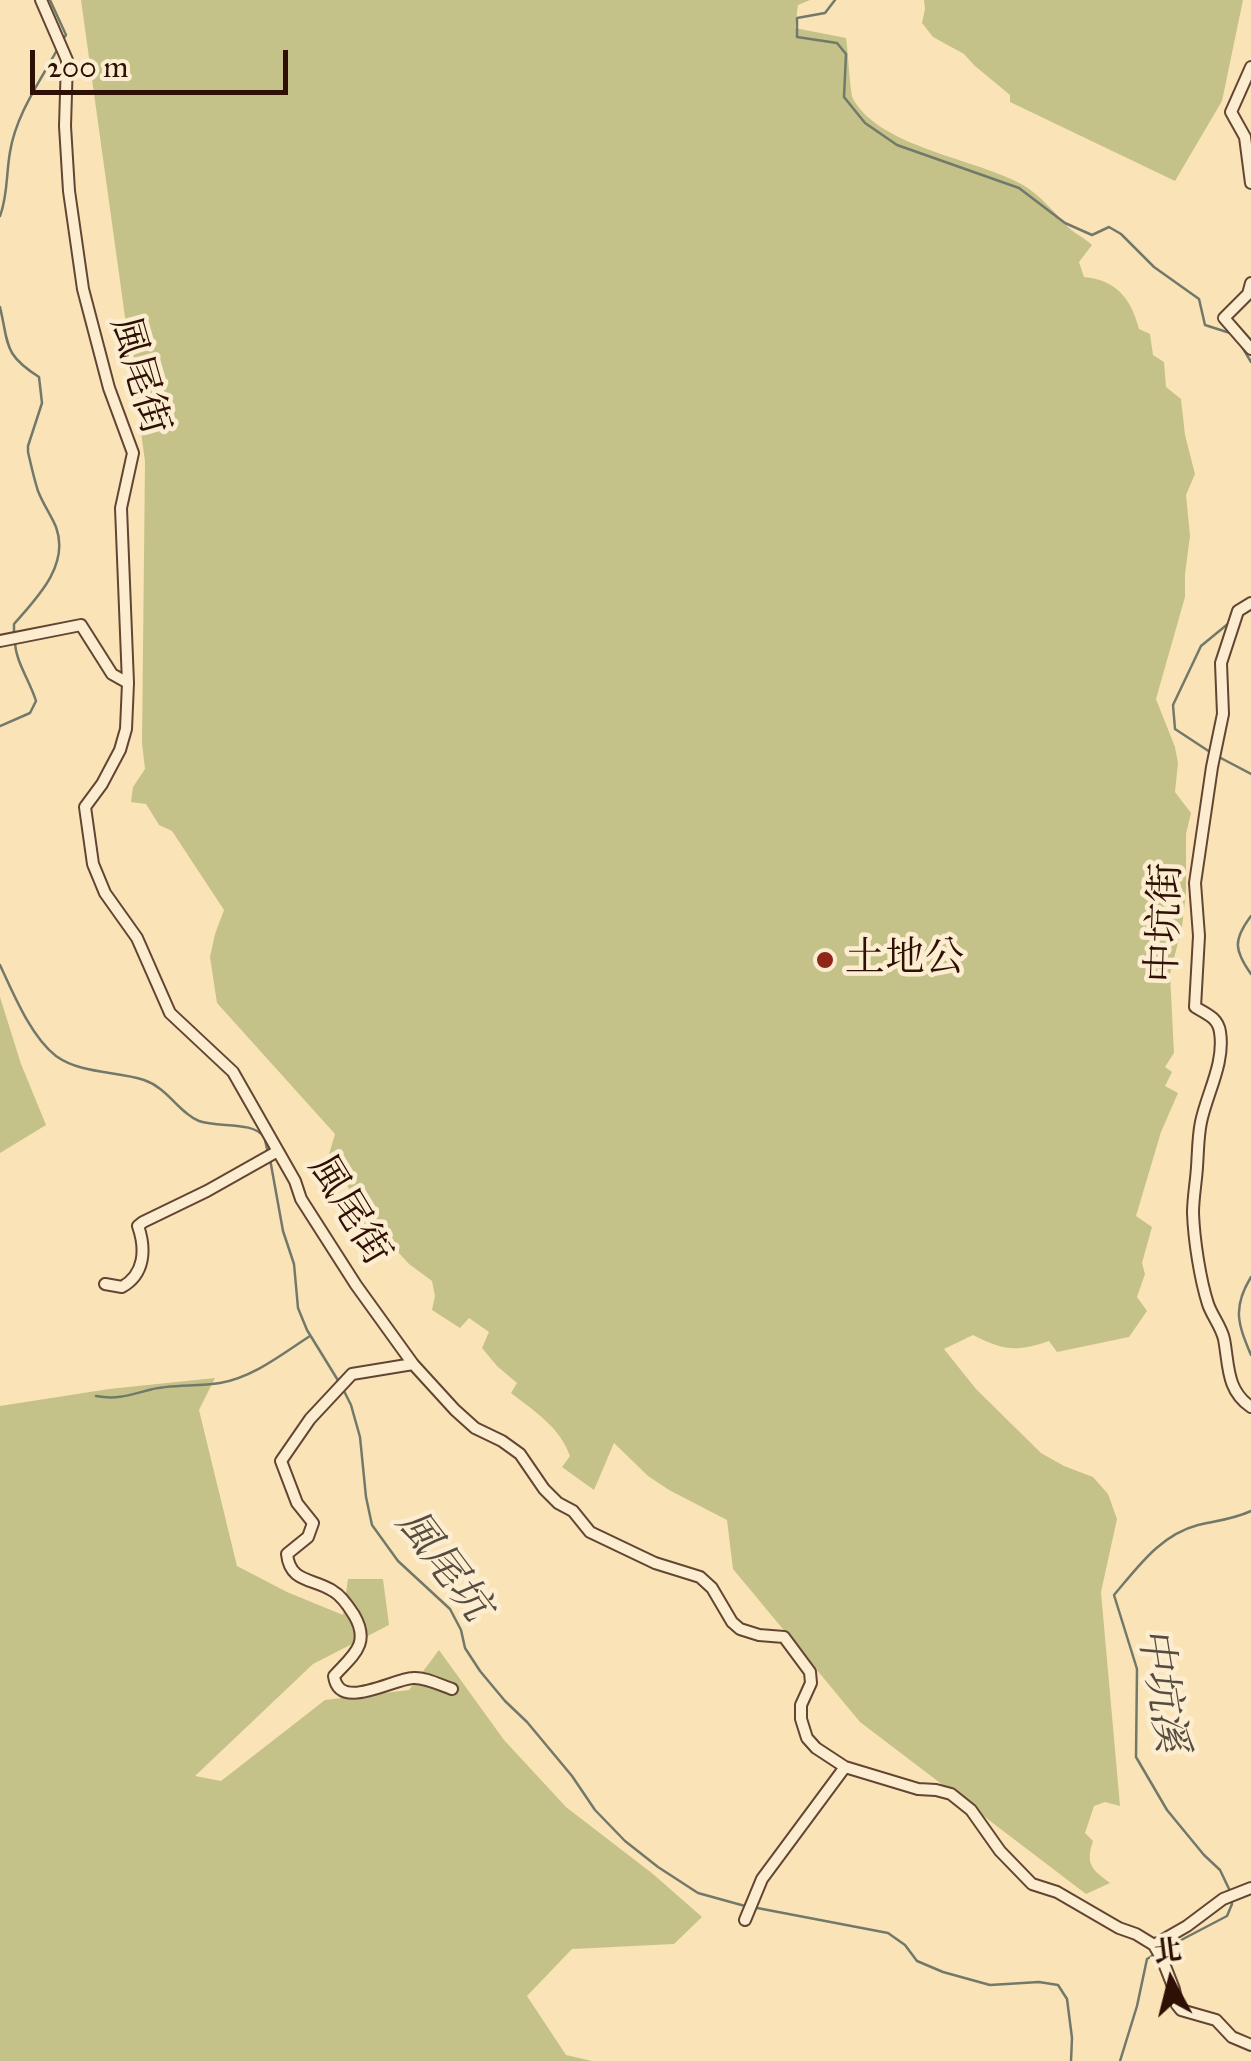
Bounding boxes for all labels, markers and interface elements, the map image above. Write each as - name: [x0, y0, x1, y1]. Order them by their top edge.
- scale bar: [35, 30, 292, 92]
- text: 200 m: [47, 49, 128, 85]
- street label: 風尾街: [98, 312, 178, 440]
- street label: 中坑街: [1141, 862, 1193, 984]
- place label: 土地公: [845, 936, 965, 984]
- marker: 土地公: [814, 949, 836, 971]
- street label: 風尾街: [297, 1147, 399, 1275]
- water label: 風尾坑: [384, 1501, 500, 1631]
- water label: 中坑溪: [1125, 1624, 1195, 1756]
- north arrow: [1121, 1931, 1221, 2031]
- text: 北: [1151, 1932, 1183, 1970]

